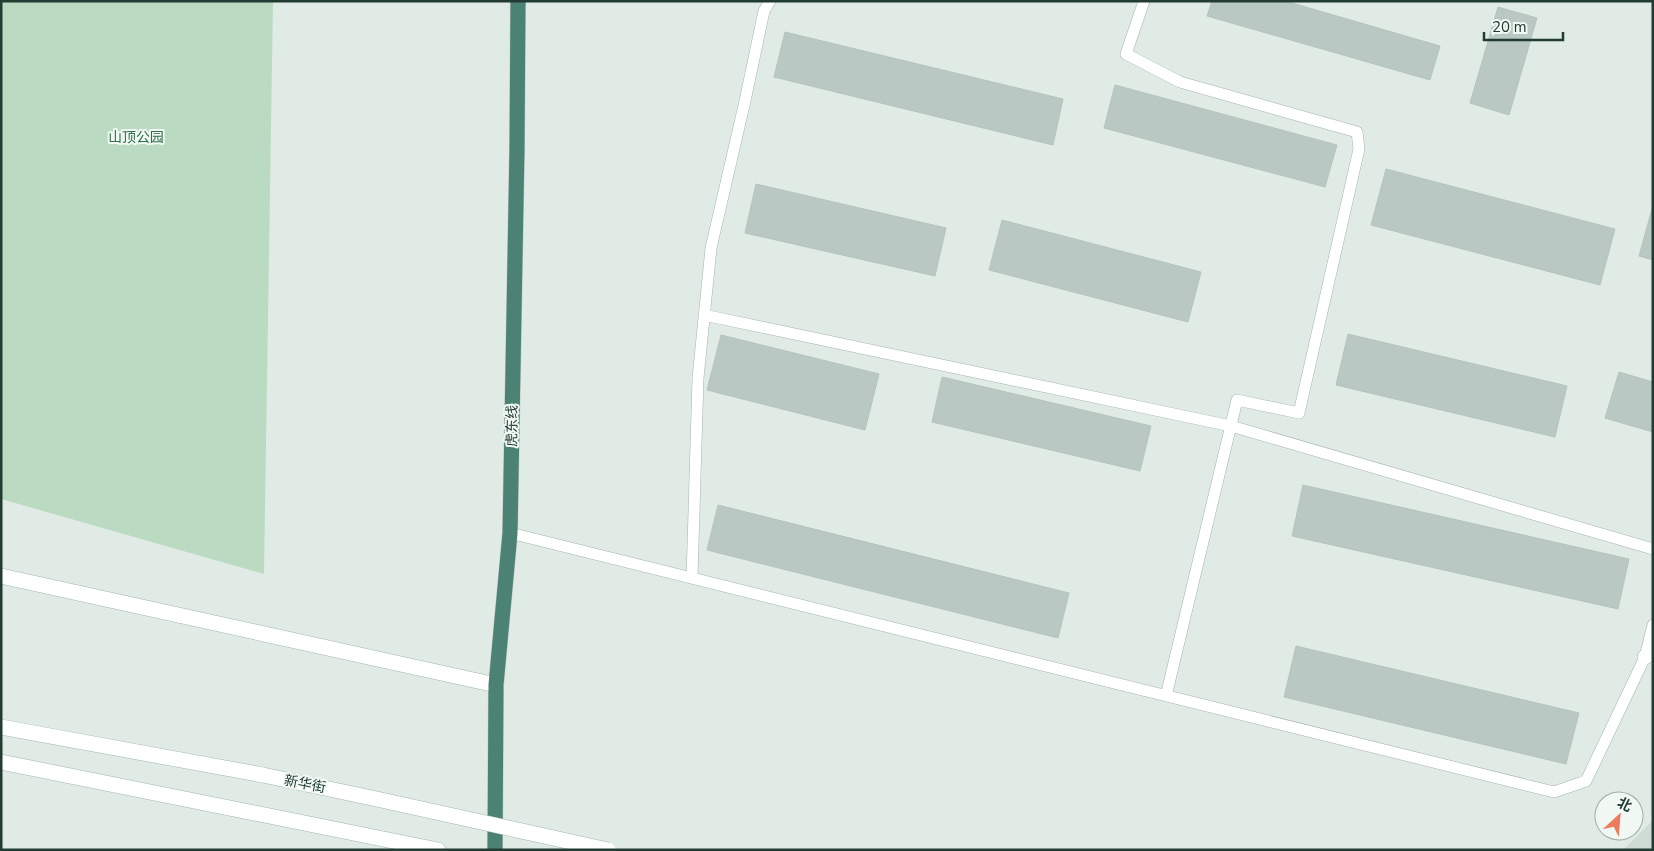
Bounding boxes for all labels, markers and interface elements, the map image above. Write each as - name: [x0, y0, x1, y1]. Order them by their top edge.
- scale bar: [1484, 10, 1563, 42]
- text: 20 m: [1492, 17, 1527, 37]
- park label: 山顶公园: [108, 128, 164, 147]
- street label: 虎东线: [502, 405, 522, 447]
- street label: 新华街: [283, 771, 327, 797]
- north arrow: [1594, 791, 1644, 841]
- text: 北: [1614, 793, 1635, 816]

